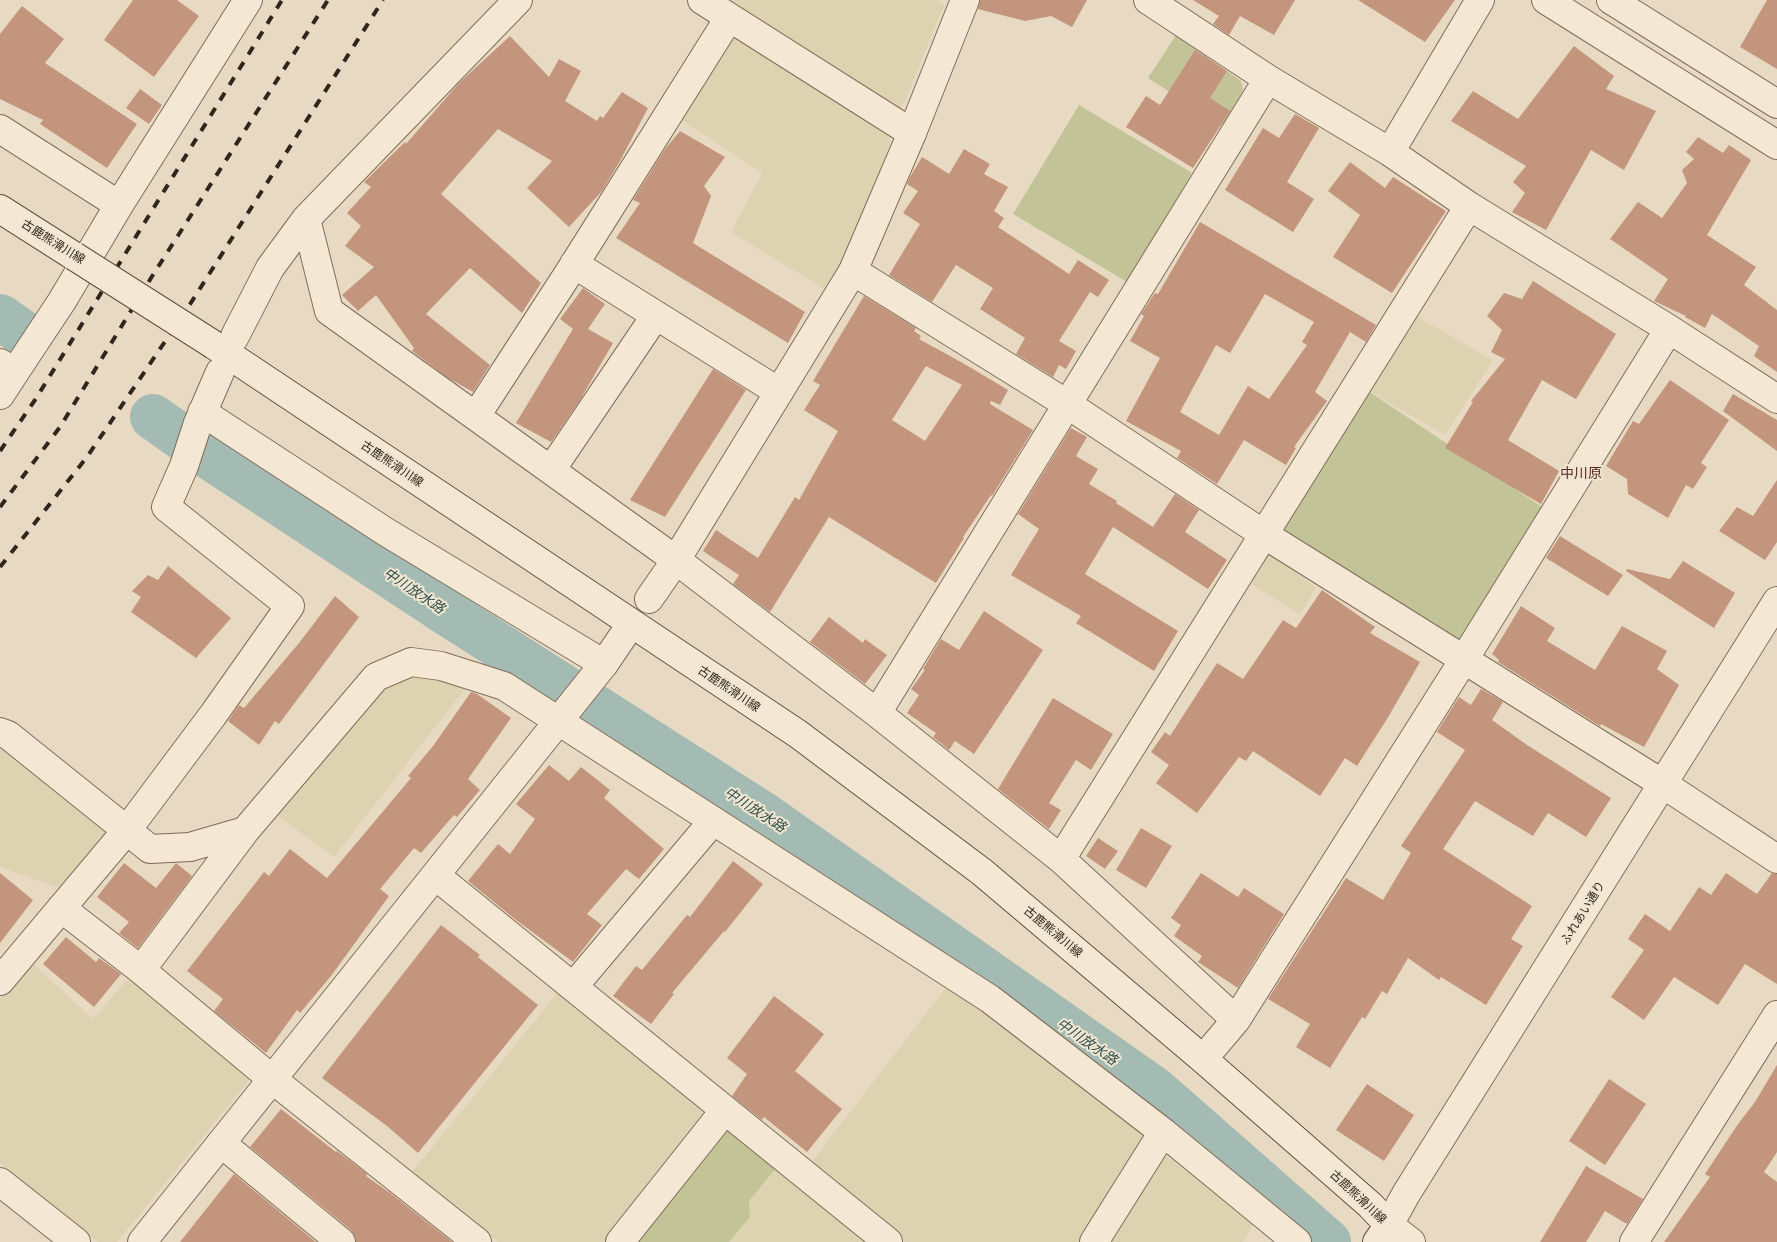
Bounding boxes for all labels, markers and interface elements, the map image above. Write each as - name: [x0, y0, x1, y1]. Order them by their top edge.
- street label: 古鹿熊滑川線: [19, 217, 87, 267]
- street label: 古鹿熊滑川線: [358, 438, 426, 490]
- district label: 中川原: [1560, 466, 1602, 482]
- water label: 中川放水路: [380, 564, 448, 618]
- street label: 古鹿熊滑川線: [695, 663, 763, 715]
- water label: 中川放水路: [721, 784, 789, 836]
- street label: ふれあい通り: [1558, 879, 1608, 947]
- street label: 古鹿熊滑川線: [1021, 903, 1085, 961]
- water label: 中川放水路: [1054, 1015, 1120, 1069]
- street label: 古鹿熊滑川線: [1327, 1167, 1389, 1227]

